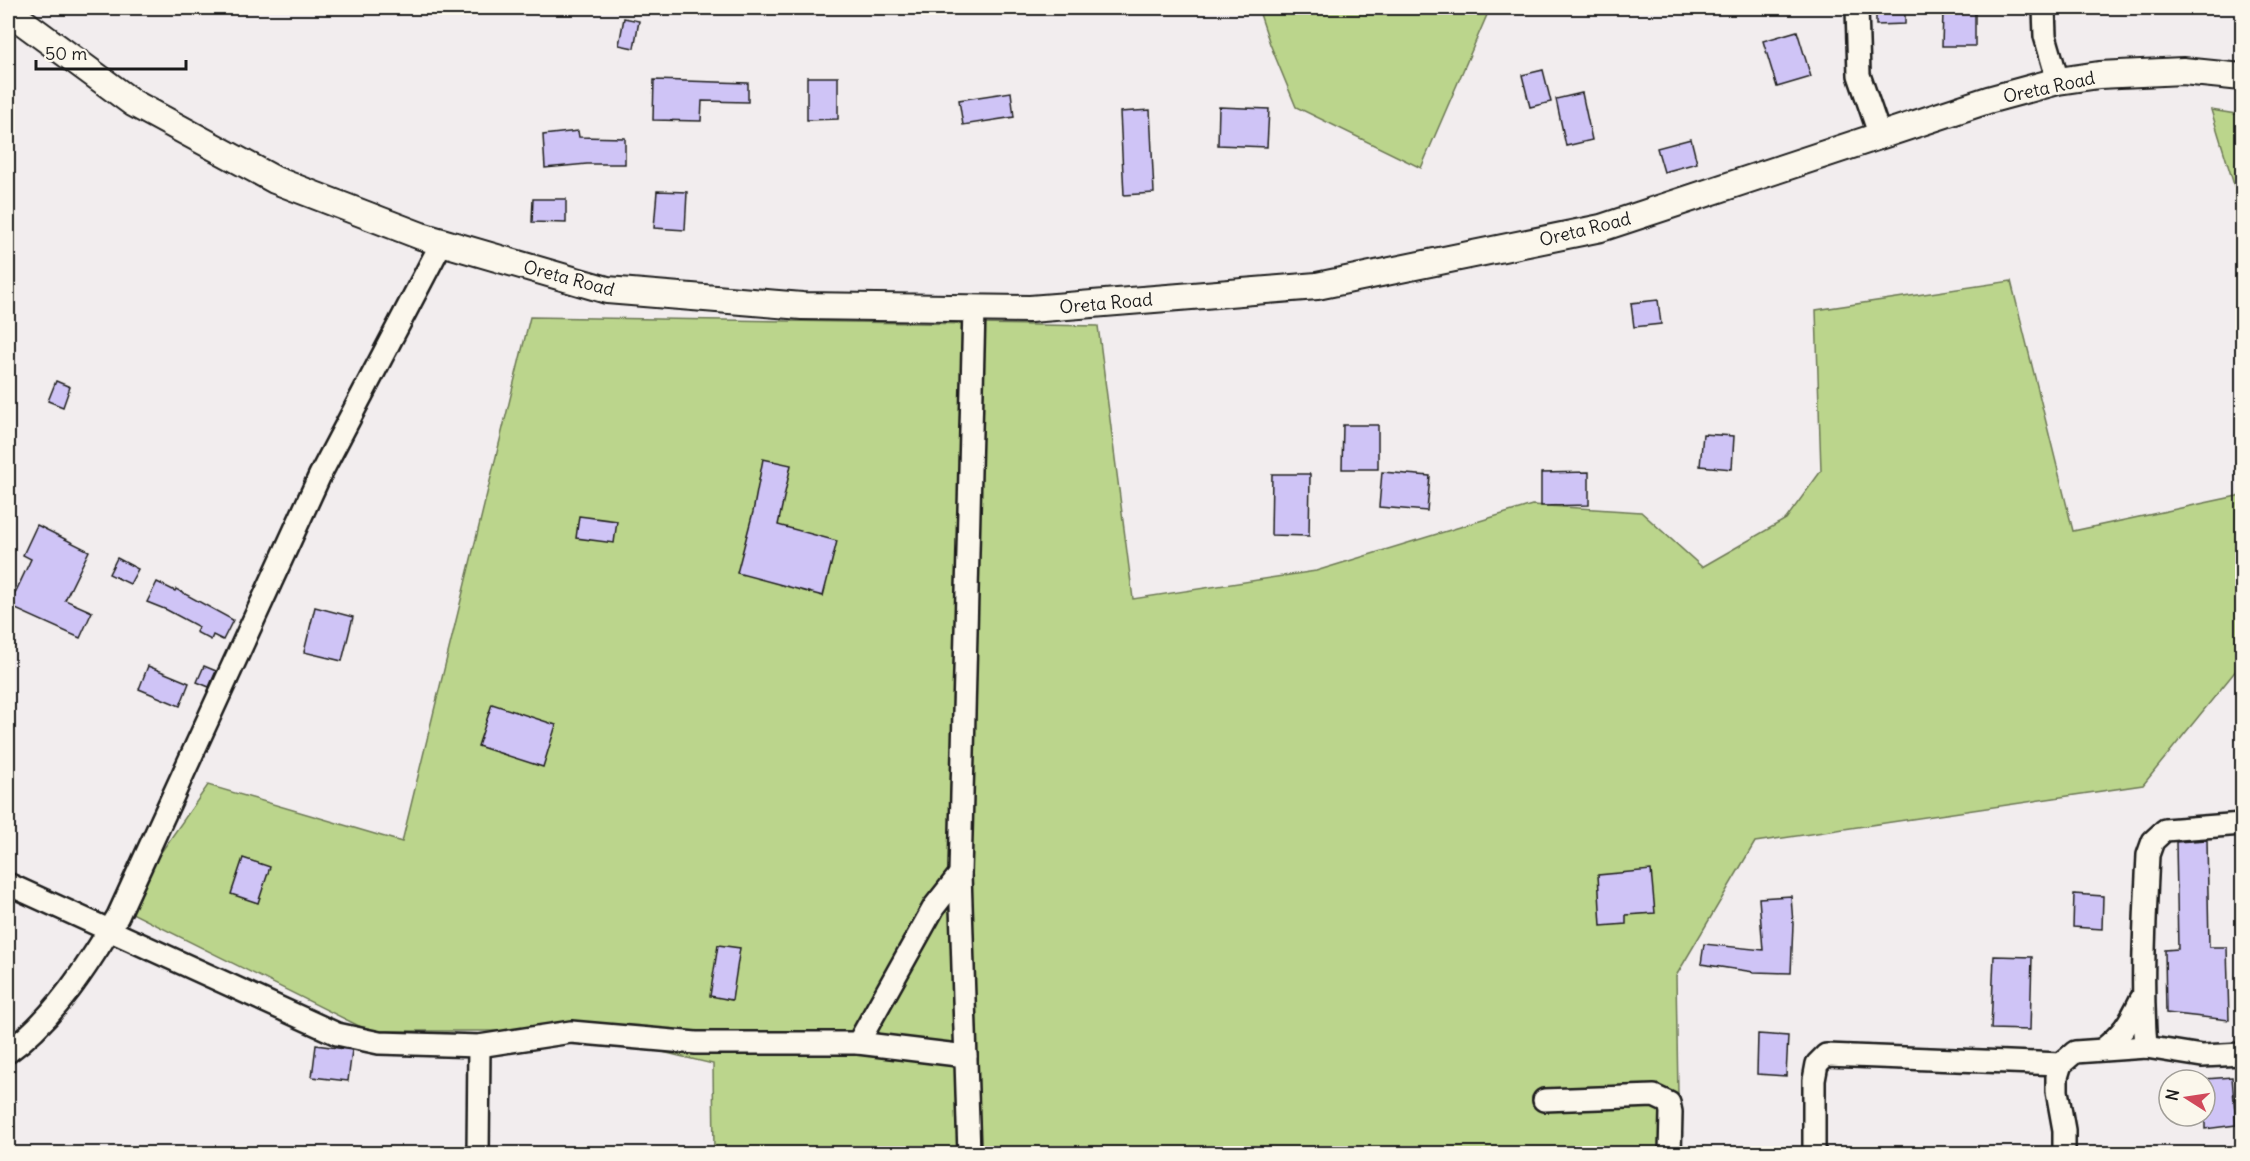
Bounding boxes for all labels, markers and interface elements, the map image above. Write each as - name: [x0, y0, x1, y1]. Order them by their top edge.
- scale bar: [36, 33, 186, 71]
- text: 50 m: [45, 42, 87, 65]
- street label: Oreta Road: [2001, 66, 2097, 108]
- street label: Oreta Road: [1537, 206, 1633, 251]
- street label: Oreta Road: [521, 255, 617, 301]
- street label: Oreta Road: [1059, 287, 1154, 319]
- north arrow: [2157, 1068, 2217, 1128]
- text: N: [2161, 1087, 2183, 1102]

